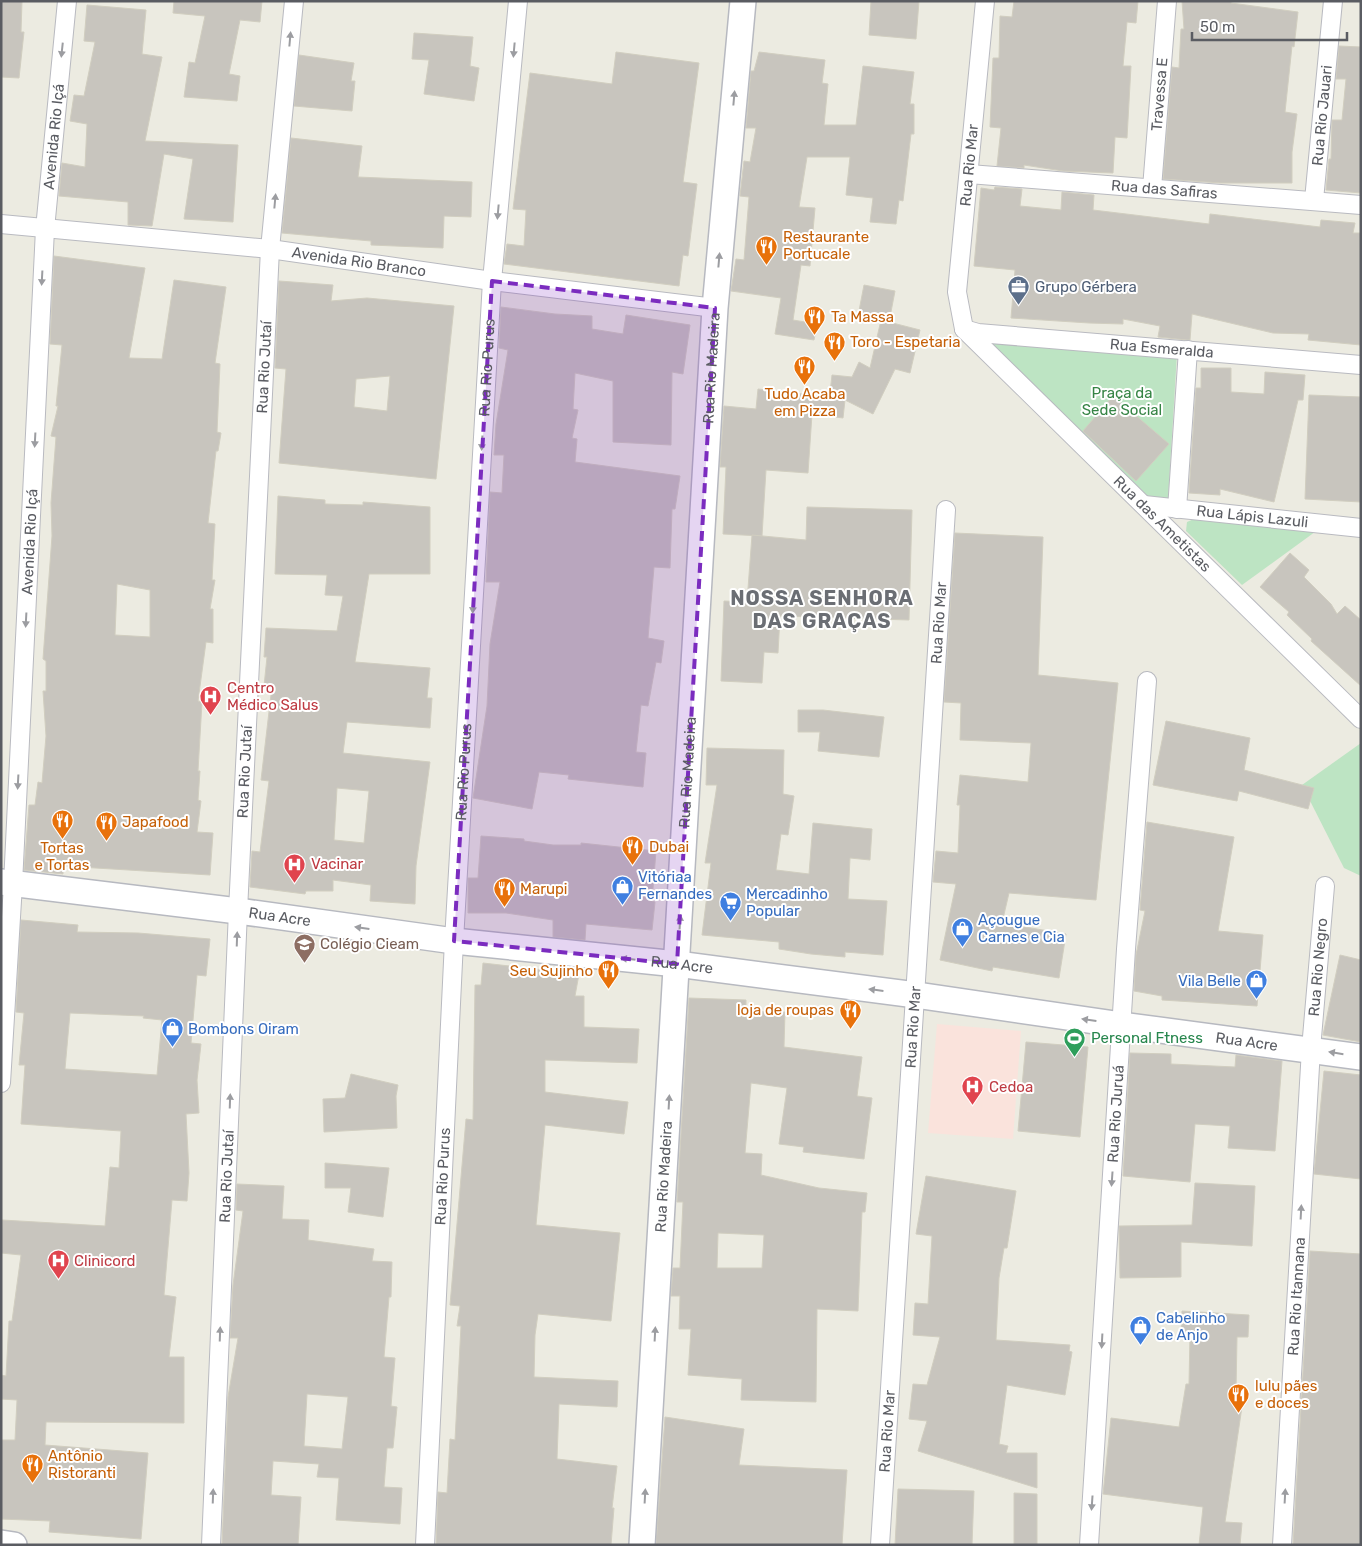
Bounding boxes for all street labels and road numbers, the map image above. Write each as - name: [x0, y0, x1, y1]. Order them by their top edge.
- street label: Travessa E: [1148, 57, 1171, 132]
- street label: Rua Rio Jauari: [1308, 64, 1336, 167]
- street label: Avenida Rio Içá: [40, 83, 68, 190]
- street label: Rua Rio Mar: [956, 123, 982, 207]
- street label: Rua das Safiras: [1110, 176, 1219, 203]
- street label: Avenida Rio Branco: [291, 243, 427, 280]
- street label: Rua Rio Madeira: [699, 312, 724, 424]
- street label: Rua Rio Purus: [475, 318, 499, 417]
- street label: Rua Rio Jutaí: [253, 319, 276, 414]
- street label: Rua Esmeralda: [1109, 335, 1214, 362]
- street label: Rua das Ametistas: [1110, 472, 1215, 576]
- street label: Avenida Rio Içá: [18, 488, 41, 595]
- street label: Rua Lápis Lazuli: [1196, 502, 1309, 531]
- street label: Rua Rio Mar: [927, 581, 950, 665]
- street label: Rua Rio Madeira: [675, 716, 700, 829]
- street label: Rua Rio Purus: [452, 722, 476, 821]
- street label: Rua Rio Jutaí: [233, 724, 256, 819]
- street label: Rua Acre: [248, 904, 312, 930]
- street label: Rua Rio Negro: [1305, 917, 1331, 1017]
- street label: Rua Acre: [650, 952, 714, 978]
- street label: Rua Rio Mar: [901, 985, 925, 1069]
- street label: Rua Acre: [1214, 1029, 1279, 1055]
- street label: Rua Rio Juruá: [1104, 1064, 1128, 1163]
- street label: Rua Rio Madeira: [651, 1120, 676, 1233]
- street label: Rua Rio Purus: [431, 1127, 454, 1226]
- street label: Rua Rio Jutaí: [216, 1128, 238, 1223]
- street label: Rua Rio Itannana: [1284, 1237, 1309, 1356]
- street label: Rua Rio Mar: [876, 1389, 899, 1473]

